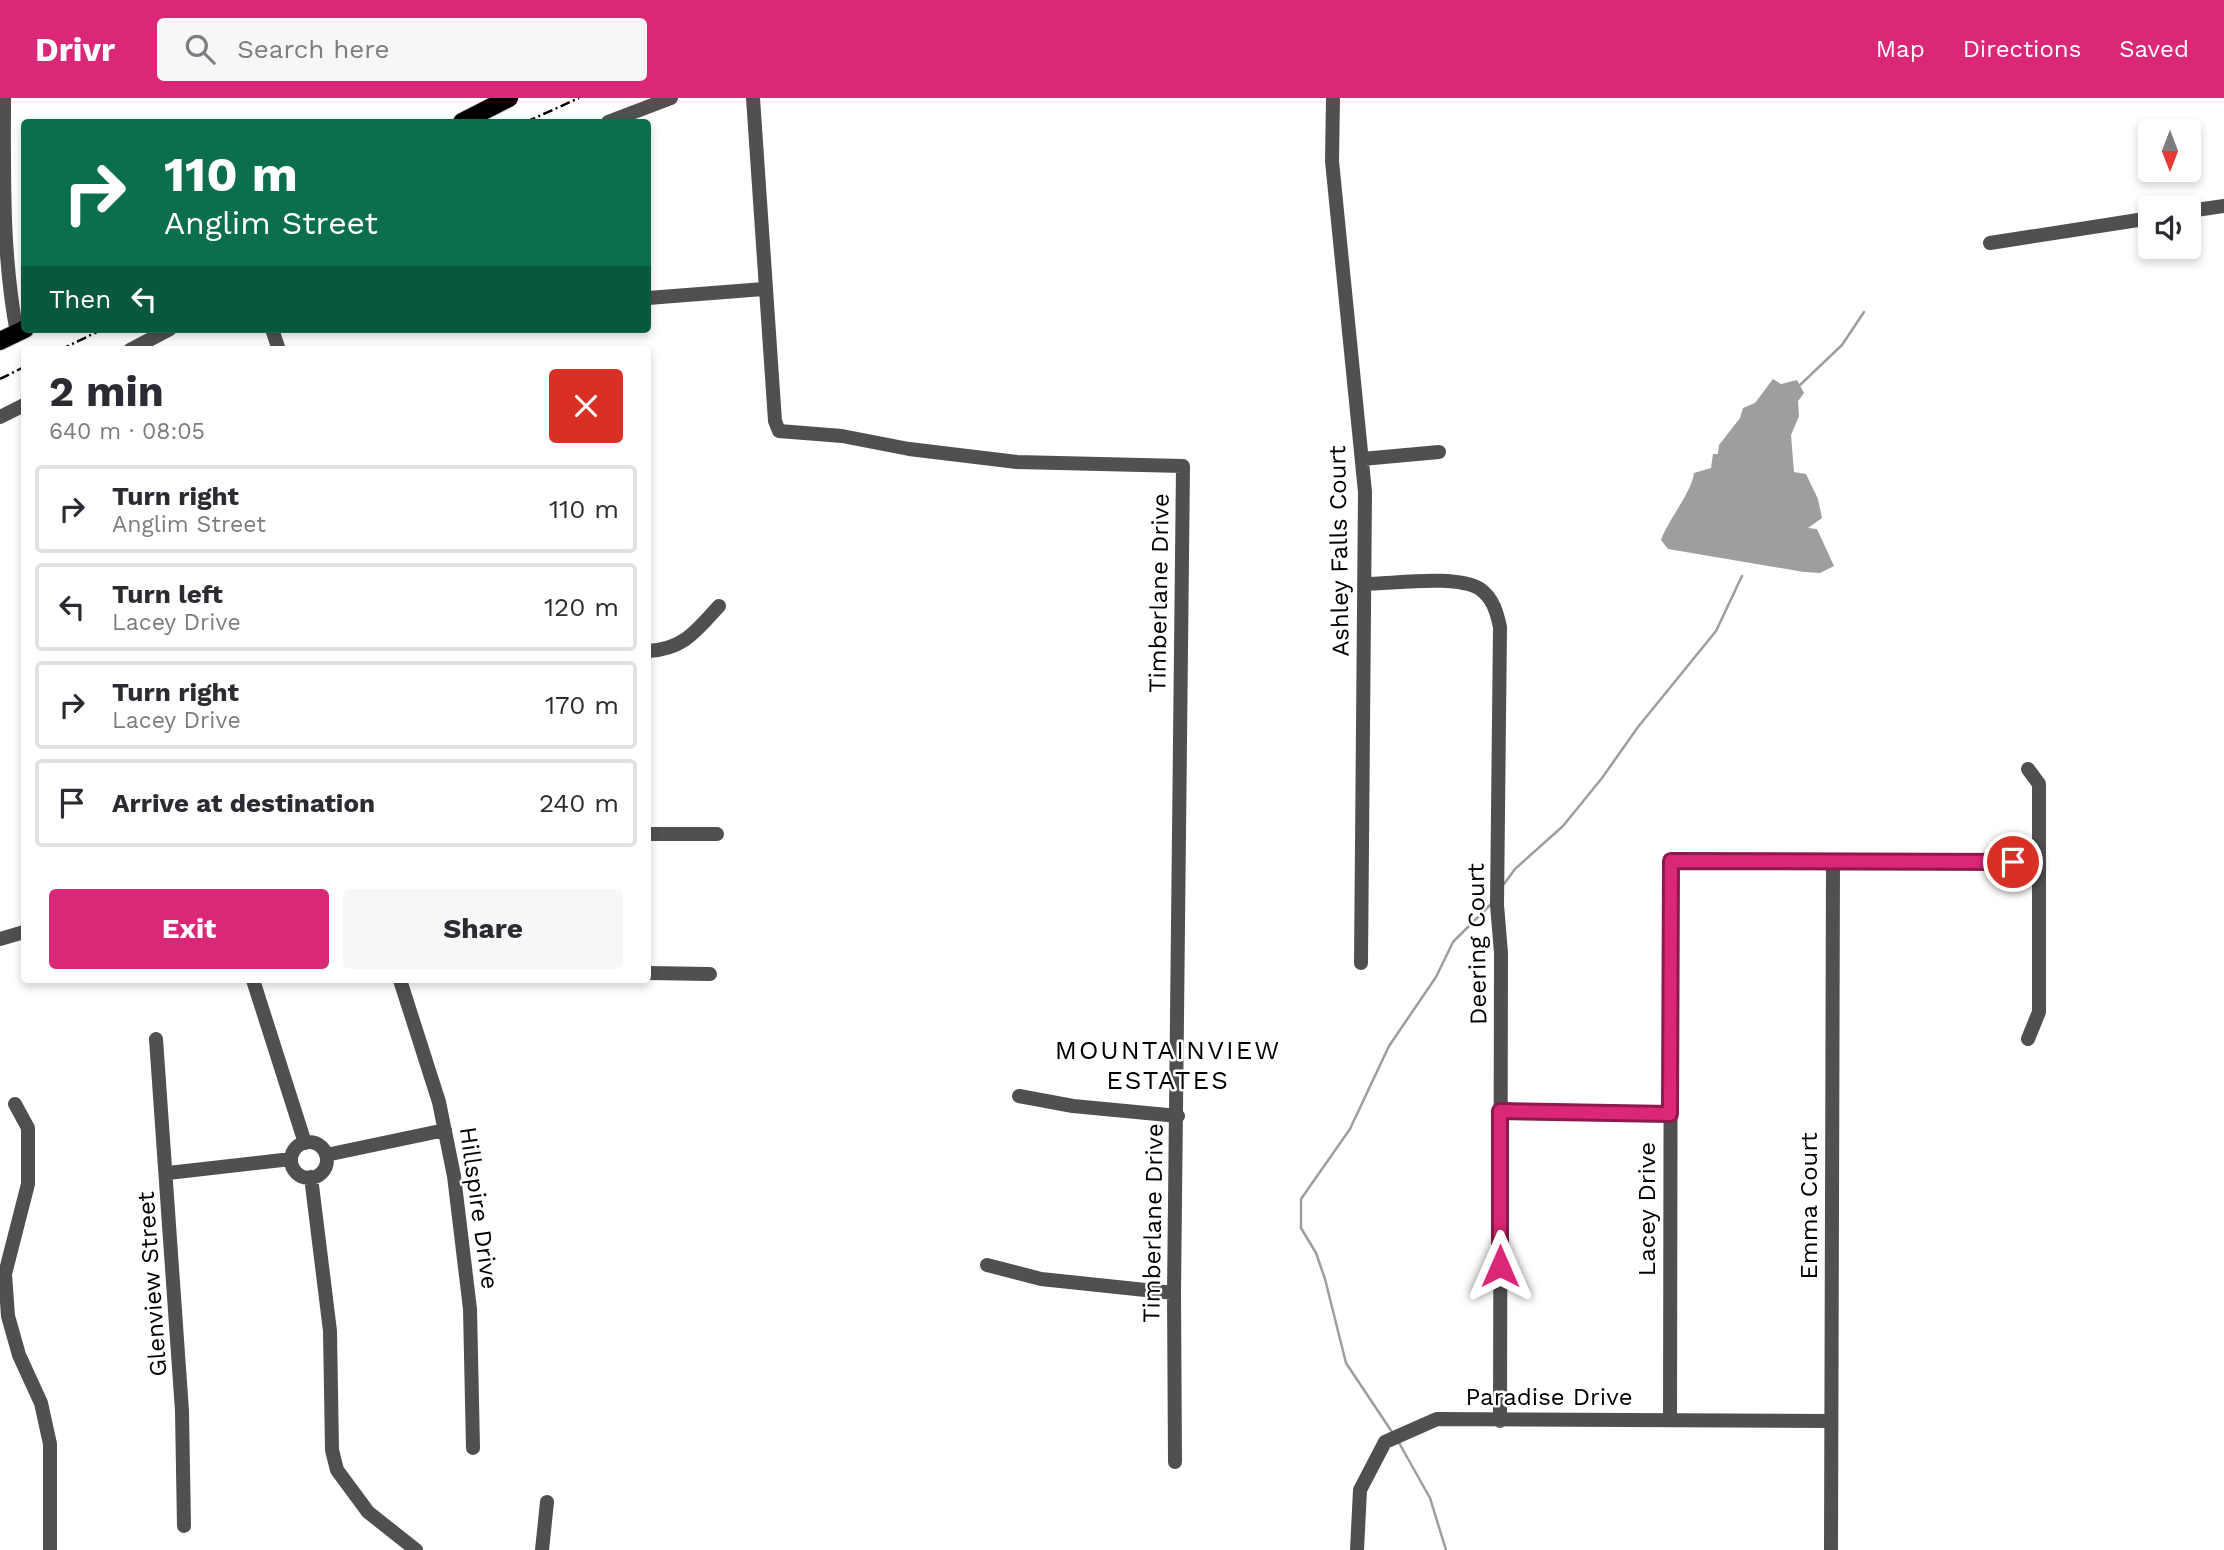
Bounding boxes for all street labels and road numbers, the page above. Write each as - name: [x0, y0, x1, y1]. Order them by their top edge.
- street label: Ashley Falls Court: [1323, 445, 1355, 657]
- street label: Timberlane Drive: [1143, 493, 1175, 693]
- street label: Deering Court: [1462, 863, 1492, 1025]
- street label: Timberlane Drive: [1137, 1123, 1169, 1323]
- street label: Hillspire Drive: [454, 1125, 504, 1291]
- street label: Emma Court: [1795, 1132, 1823, 1280]
- street label: Lacey Drive: [1633, 1142, 1661, 1276]
- street label: Glenview Street: [132, 1190, 172, 1378]
- street label: Paradise Drive: [1465, 1383, 1633, 1411]

